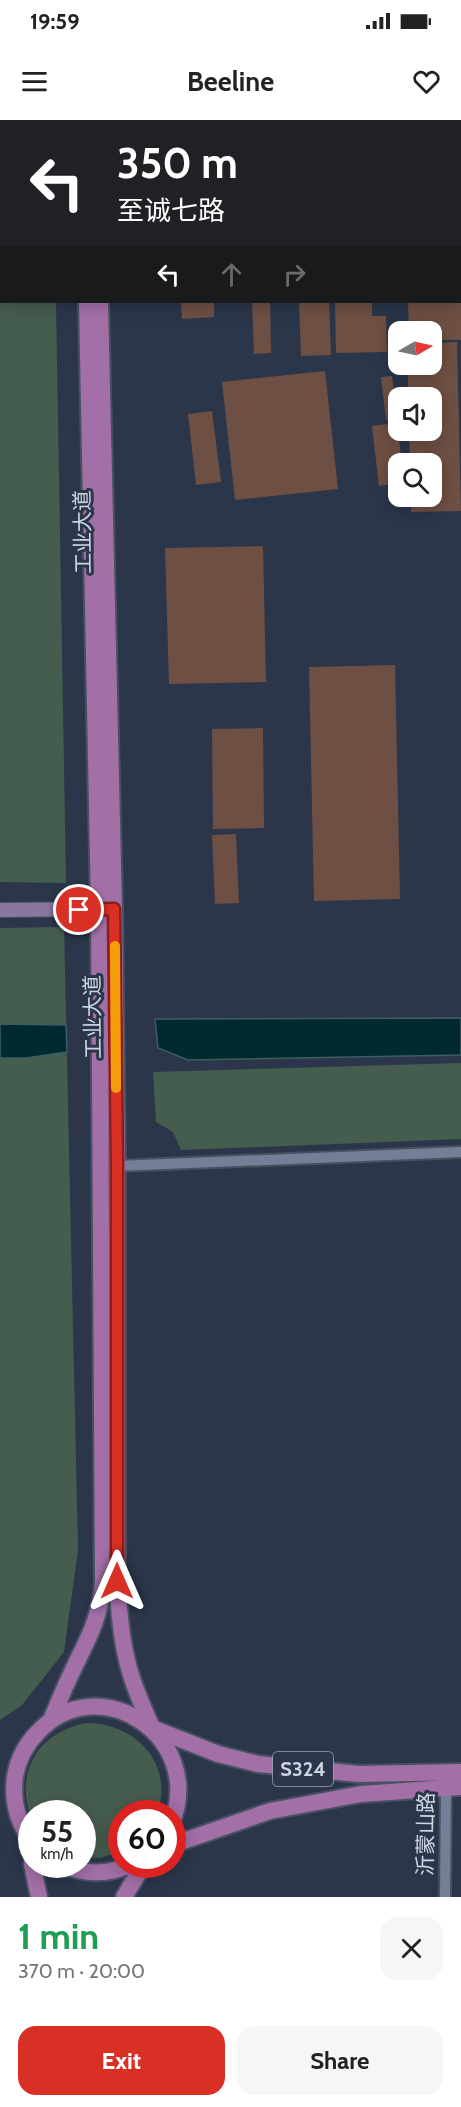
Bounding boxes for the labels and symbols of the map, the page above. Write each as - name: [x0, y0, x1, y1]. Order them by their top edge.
- north arrow: [388, 321, 442, 375]
- street label: 工业大道: [69, 490, 96, 574]
- pin: [53, 884, 104, 935]
- street label: 工业大道: [79, 975, 106, 1059]
- position arrow: [85, 1549, 149, 1613]
- road number: S324: [273, 1752, 333, 1786]
- street label: 沂蒙山路: [412, 1792, 439, 1876]
- speed limit sign: 60: [108, 1800, 186, 1878]

